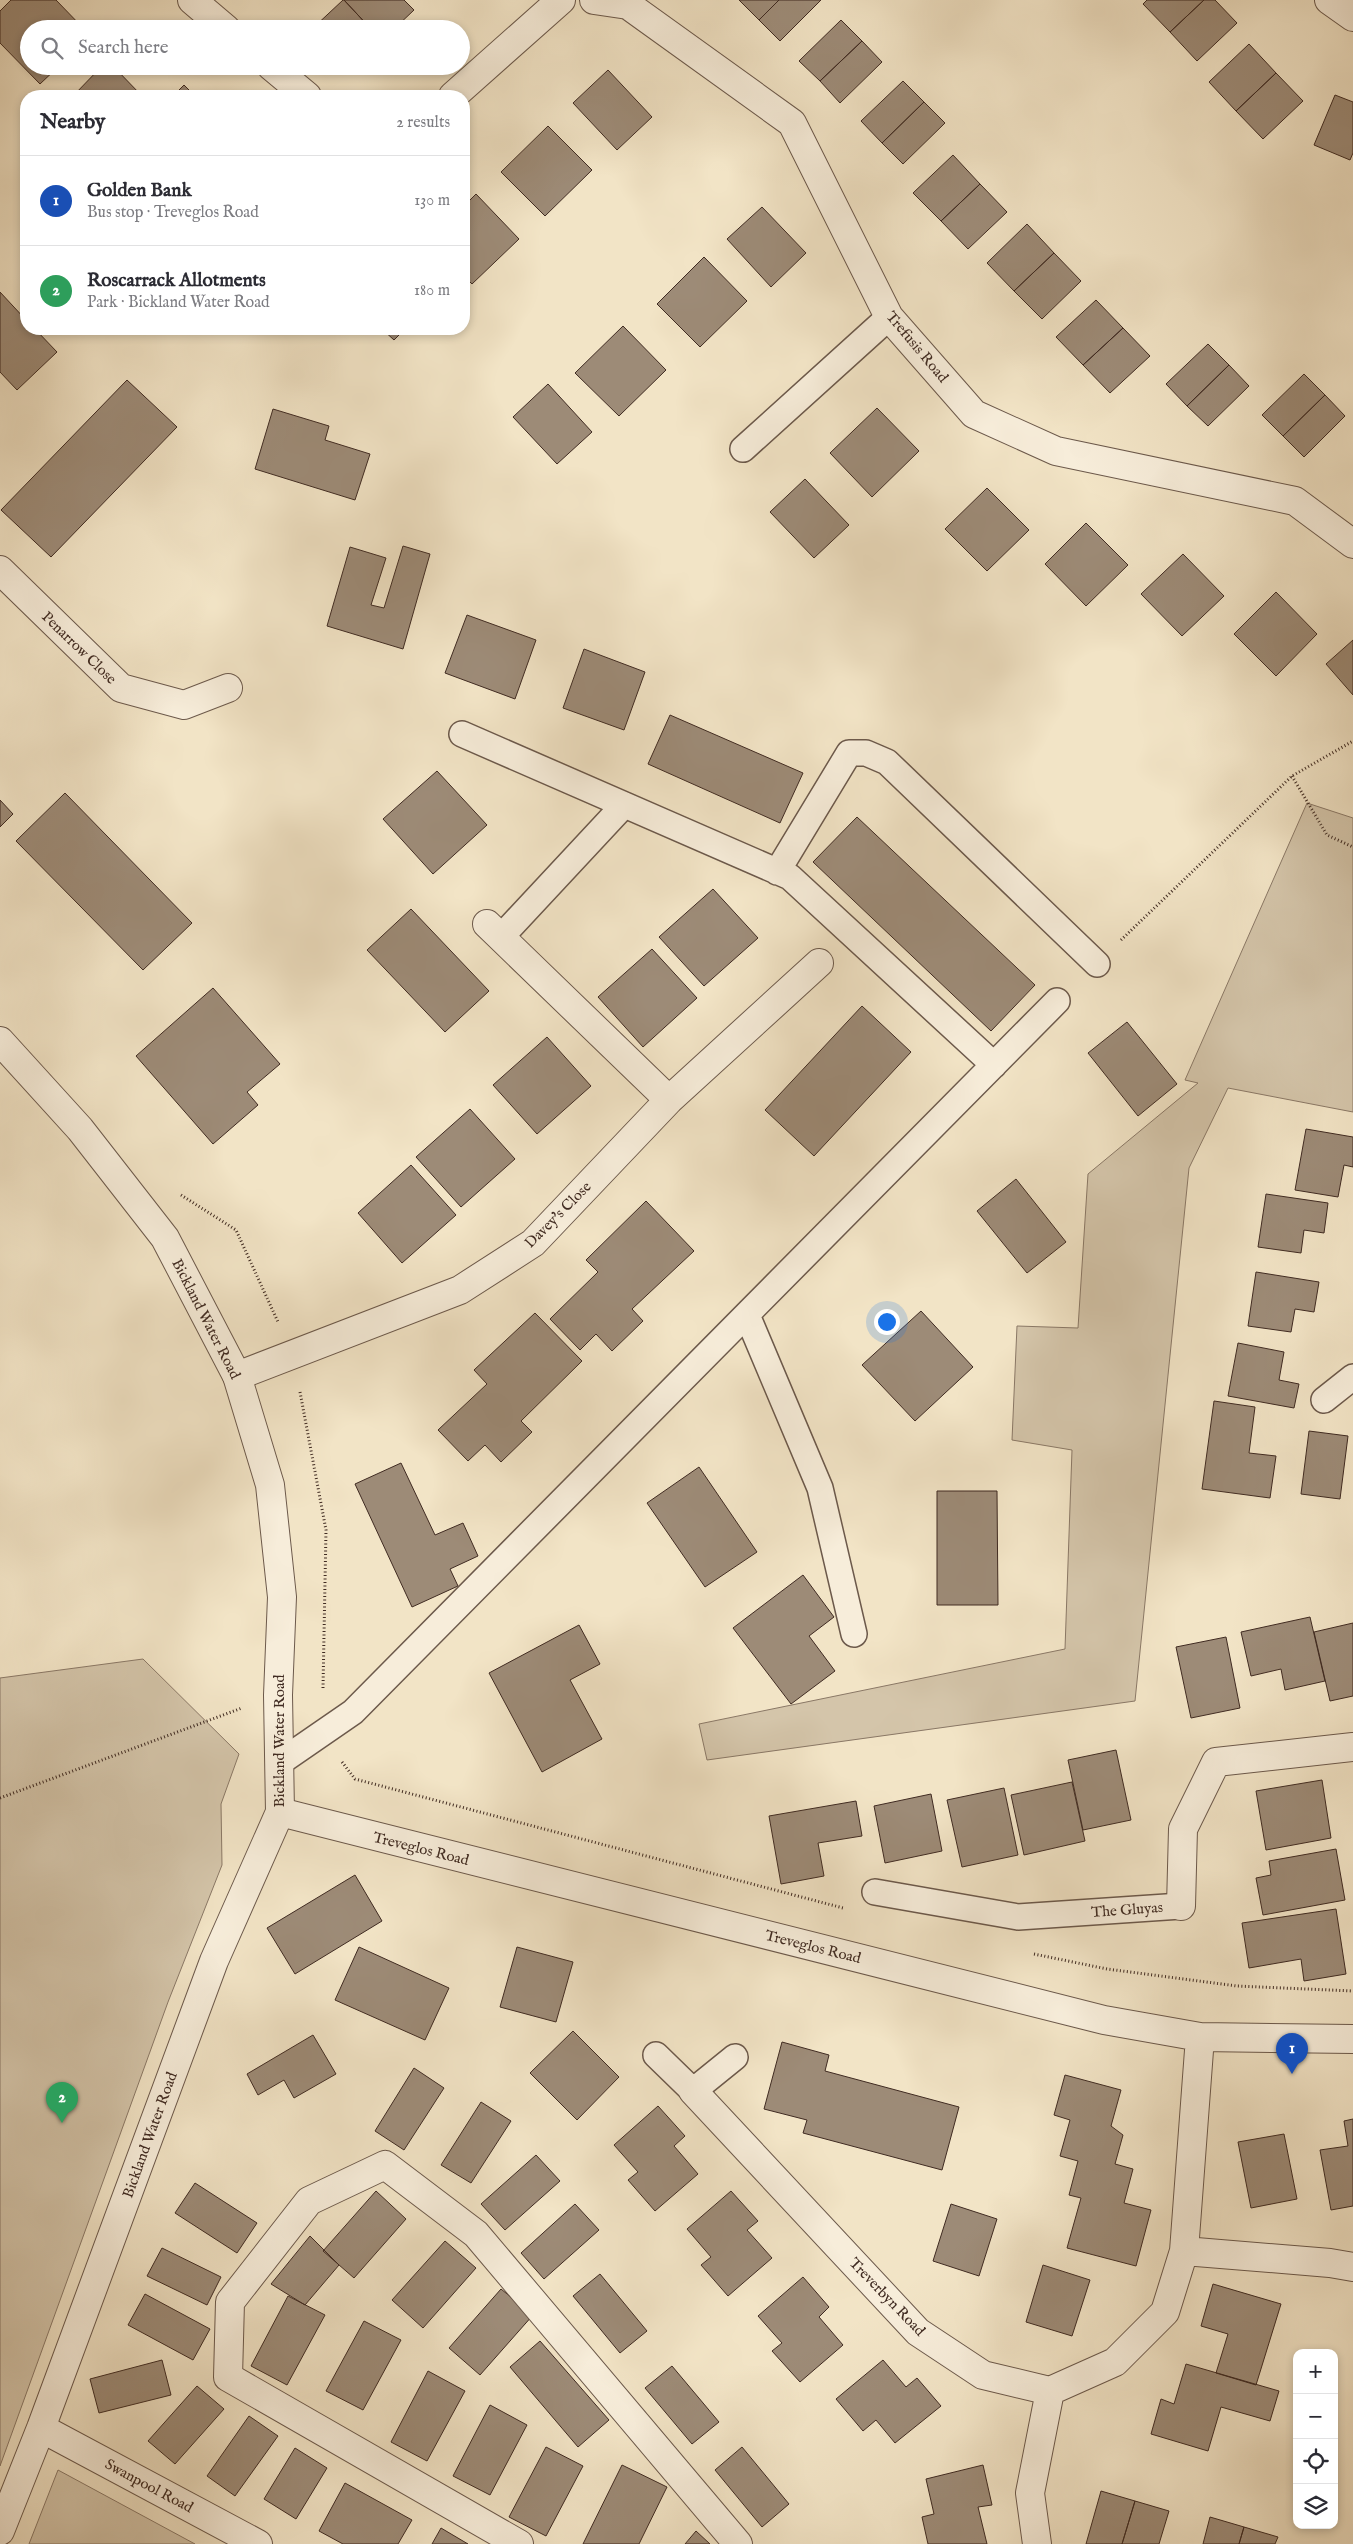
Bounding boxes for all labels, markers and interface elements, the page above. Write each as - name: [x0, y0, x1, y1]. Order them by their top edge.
- search box: [20, 20, 470, 75]
- icon: search: [38, 34, 66, 62]
- text: Search here: [78, 36, 169, 60]
- text: Nearby: [40, 109, 105, 136]
- text: 2 results: [396, 113, 450, 133]
- text: Golden Bank: [87, 179, 192, 203]
- text: 1: [53, 191, 59, 211]
- text: 130 m: [414, 191, 450, 211]
- text: Bus stop · Treveglos Road: [87, 203, 259, 223]
- text: Roscarrack Allotments: [87, 269, 266, 293]
- text: 2: [52, 281, 60, 301]
- text: 180 m: [414, 281, 450, 301]
- text: Park · Bickland Water Road: [87, 293, 270, 313]
- street label: Trefusis Road: [882, 308, 953, 387]
- street label: Penarrow Close: [38, 608, 121, 689]
- street label: Davey's Close: [521, 1178, 595, 1252]
- street label: Bickland Water Road: [167, 1256, 245, 1383]
- your location: [874, 1309, 900, 1335]
- street label: Bickland Water Road: [270, 1674, 289, 1807]
- street label: Treveglos Road: [371, 1828, 472, 1870]
- street label: The Gluyas: [1091, 1898, 1163, 1922]
- street label: Treveglos Road: [763, 1926, 864, 1968]
- pin: 1: [1276, 2033, 1308, 2074]
- street label: Bickland Water Road: [118, 2068, 182, 2201]
- pin: 2: [46, 2082, 78, 2123]
- street label: Treverbyn Road: [845, 2254, 930, 2341]
- map controls: [1293, 2349, 1338, 2529]
- button: +: [1293, 2349, 1338, 2394]
- button: −: [1293, 2394, 1338, 2439]
- button: locate: [1293, 2439, 1338, 2484]
- street label: Swanpool Road: [102, 2455, 197, 2518]
- button: layers: [1293, 2484, 1338, 2529]

